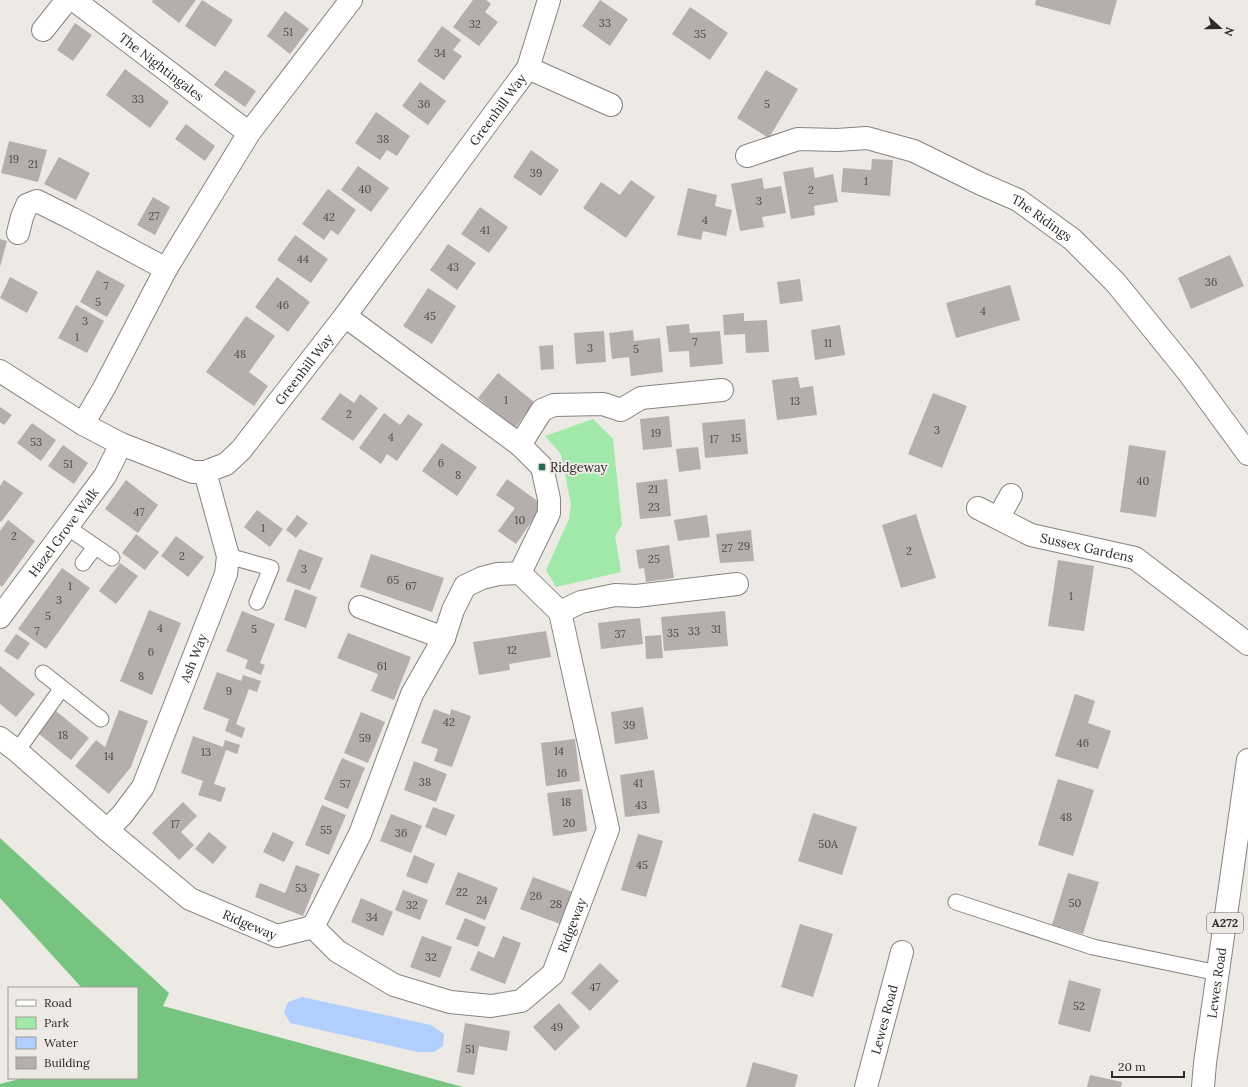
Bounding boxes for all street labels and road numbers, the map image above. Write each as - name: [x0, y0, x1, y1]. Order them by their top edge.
- street label: The Nightingales: [115, 29, 207, 105]
- street label: Greenhill Way: [466, 70, 530, 149]
- street label: The Ridings: [1009, 190, 1075, 245]
- street label: Greenhill Way: [271, 330, 337, 408]
- street label: Hazel Grove Walk: [25, 484, 102, 580]
- street label: Sussex Gardens: [1039, 529, 1135, 567]
- street label: Ash Way: [176, 631, 211, 686]
- street label: Ridgeway: [554, 895, 590, 955]
- street label: Ridgeway: [220, 906, 280, 944]
- road number: A272: [1207, 913, 1243, 933]
- street label: Lewes Road: [1203, 946, 1230, 1020]
- street label: Lewes Road: [867, 983, 902, 1056]

